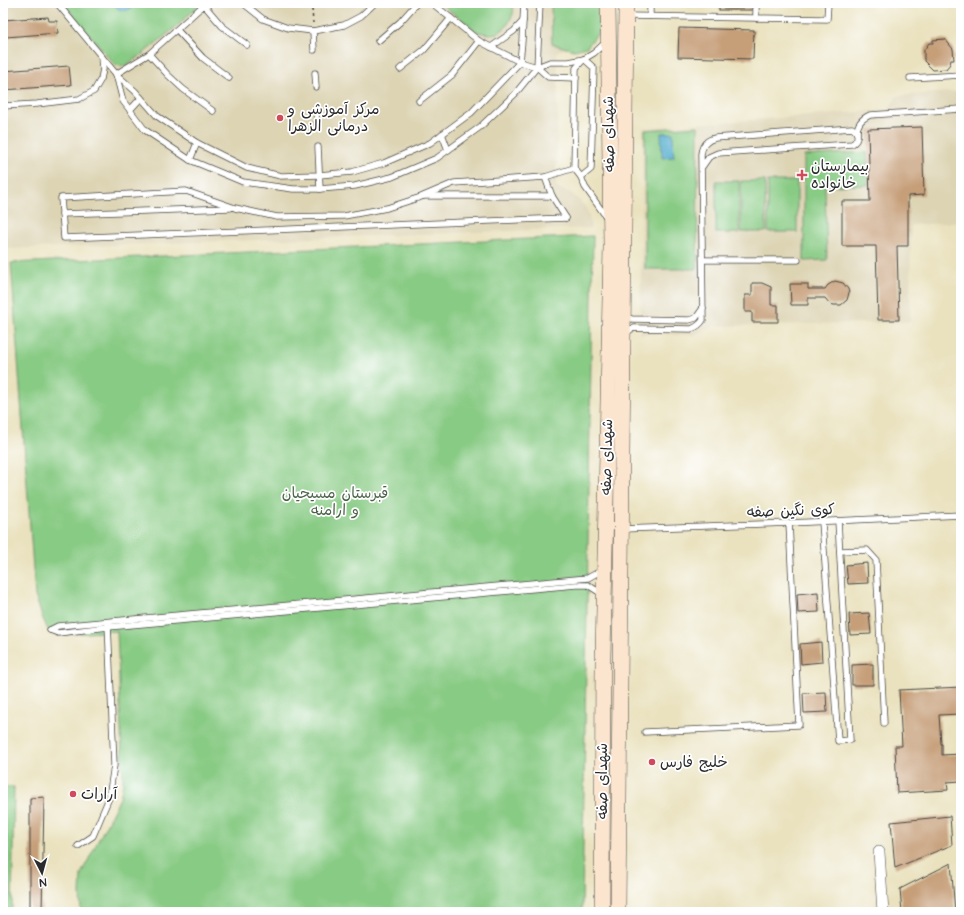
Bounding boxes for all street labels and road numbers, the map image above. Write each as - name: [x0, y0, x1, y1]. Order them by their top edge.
- street label: شهدای صفه: [598, 96, 620, 172]
- street label: شهدای صفه: [596, 419, 618, 495]
- street label: کوی نگین صفه: [747, 499, 835, 523]
- street label: شهدای صفه: [592, 743, 613, 819]

